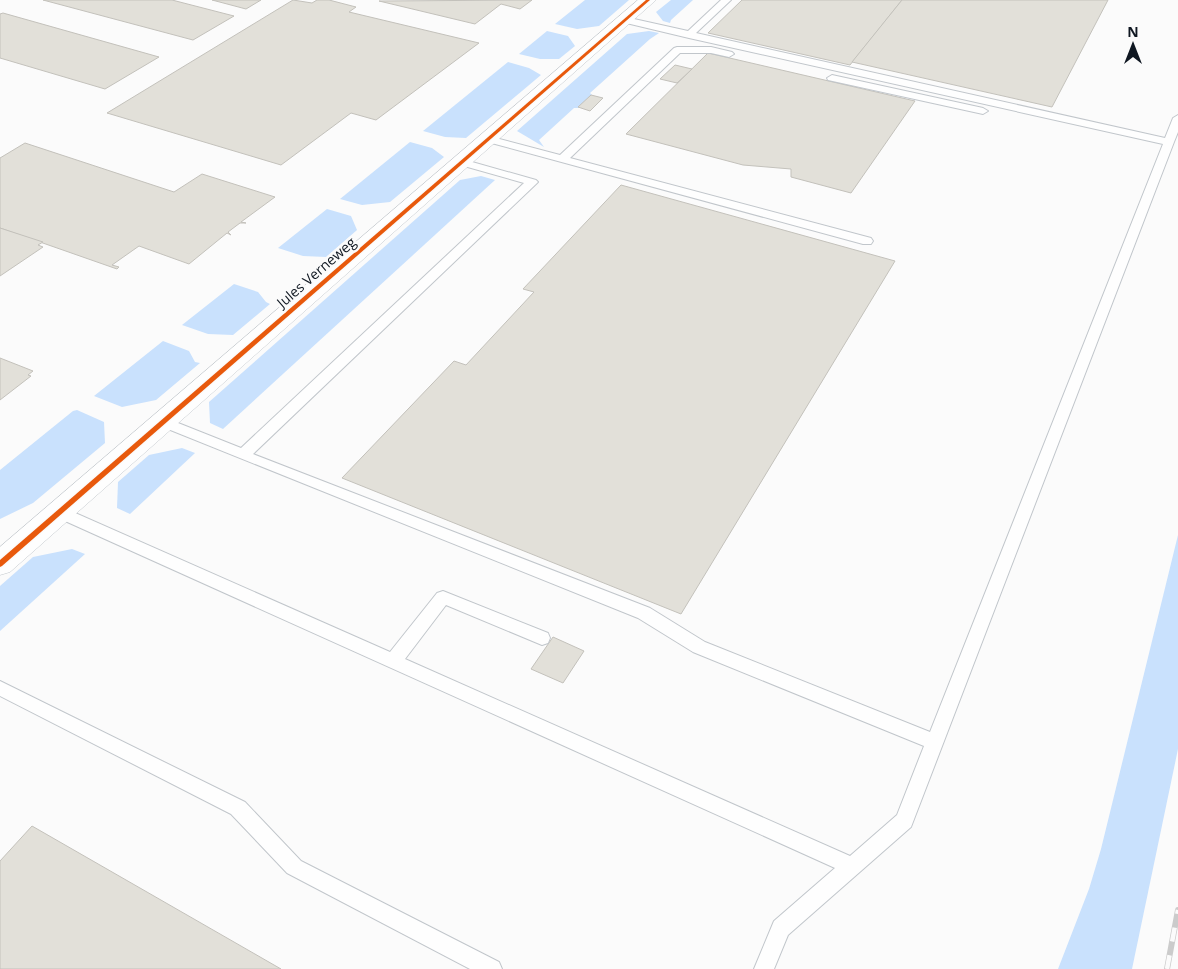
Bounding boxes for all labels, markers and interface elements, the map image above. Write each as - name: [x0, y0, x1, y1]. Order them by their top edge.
- north arrow: [1108, 20, 1158, 70]
- text: N: [1127, 22, 1139, 41]
- street label: Jules Verneweg: [271, 232, 360, 313]

